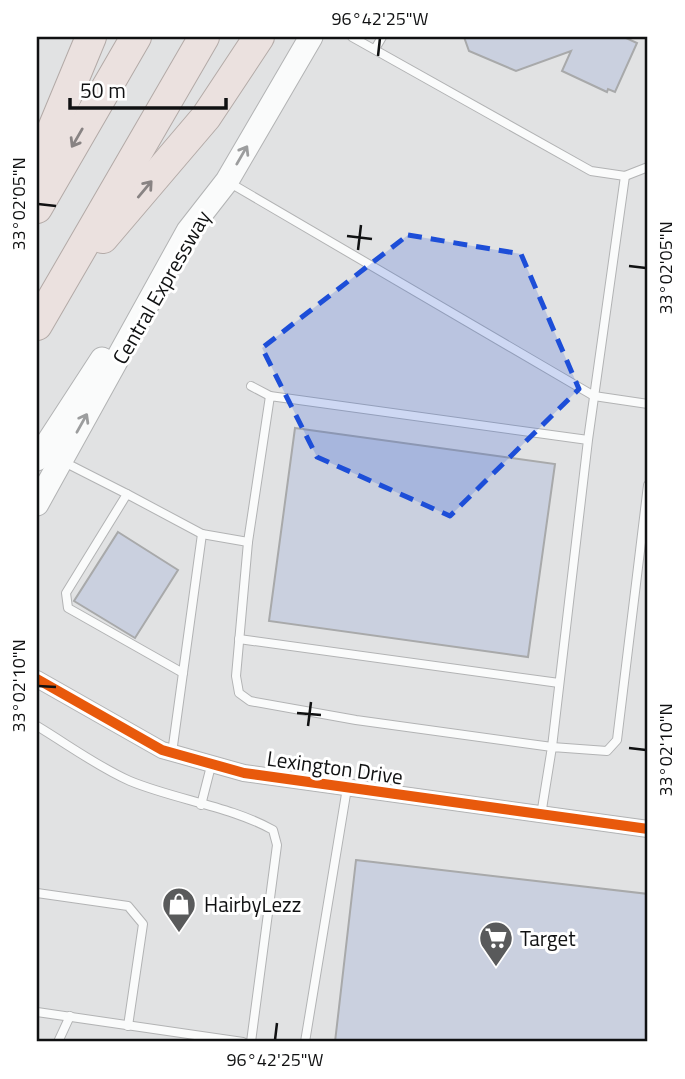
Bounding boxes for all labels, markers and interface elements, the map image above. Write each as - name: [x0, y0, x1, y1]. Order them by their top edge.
- text: 96°42'25"W: [332, 5, 429, 32]
- scale bar: [70, 66, 226, 110]
- text: 50 m: [80, 74, 126, 106]
- one-way arrow: [70, 128, 84, 148]
- one-way arrow: [235, 146, 249, 166]
- text: 33°02'05"N: [5, 157, 32, 251]
- one-way arrow: [136, 180, 152, 198]
- street label: Central Expressway: [104, 204, 218, 370]
- text: 33°02'05"N: [652, 221, 679, 315]
- one-way arrow: [76, 414, 90, 434]
- text: 33°02'10"N: [5, 639, 32, 733]
- text: 33°02'10"N: [652, 703, 679, 797]
- street label: Lexington Drive: [265, 742, 405, 792]
- shop icon: HairbyLezz: [160, 885, 198, 934]
- place label: HairbyLezz: [204, 888, 301, 920]
- supermarket icon: Target: [477, 919, 515, 968]
- place label: Target: [520, 922, 576, 954]
- text: 96°42'25"W: [227, 1046, 324, 1073]

